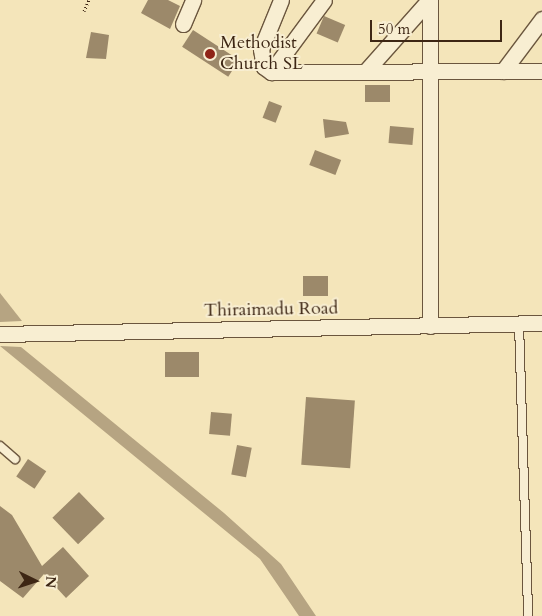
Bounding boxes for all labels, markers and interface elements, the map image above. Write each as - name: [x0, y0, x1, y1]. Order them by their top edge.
- scale bar: [372, 10, 504, 42]
- text: 50 m: [378, 19, 410, 39]
- place label: Methodist Church SL: [220, 33, 303, 76]
- marker: Methodist Church SL: [204, 48, 216, 60]
- street label: Thiraimadu Road: [204, 298, 338, 322]
- north arrow: [10, 556, 60, 606]
- text: N: [41, 575, 60, 589]

